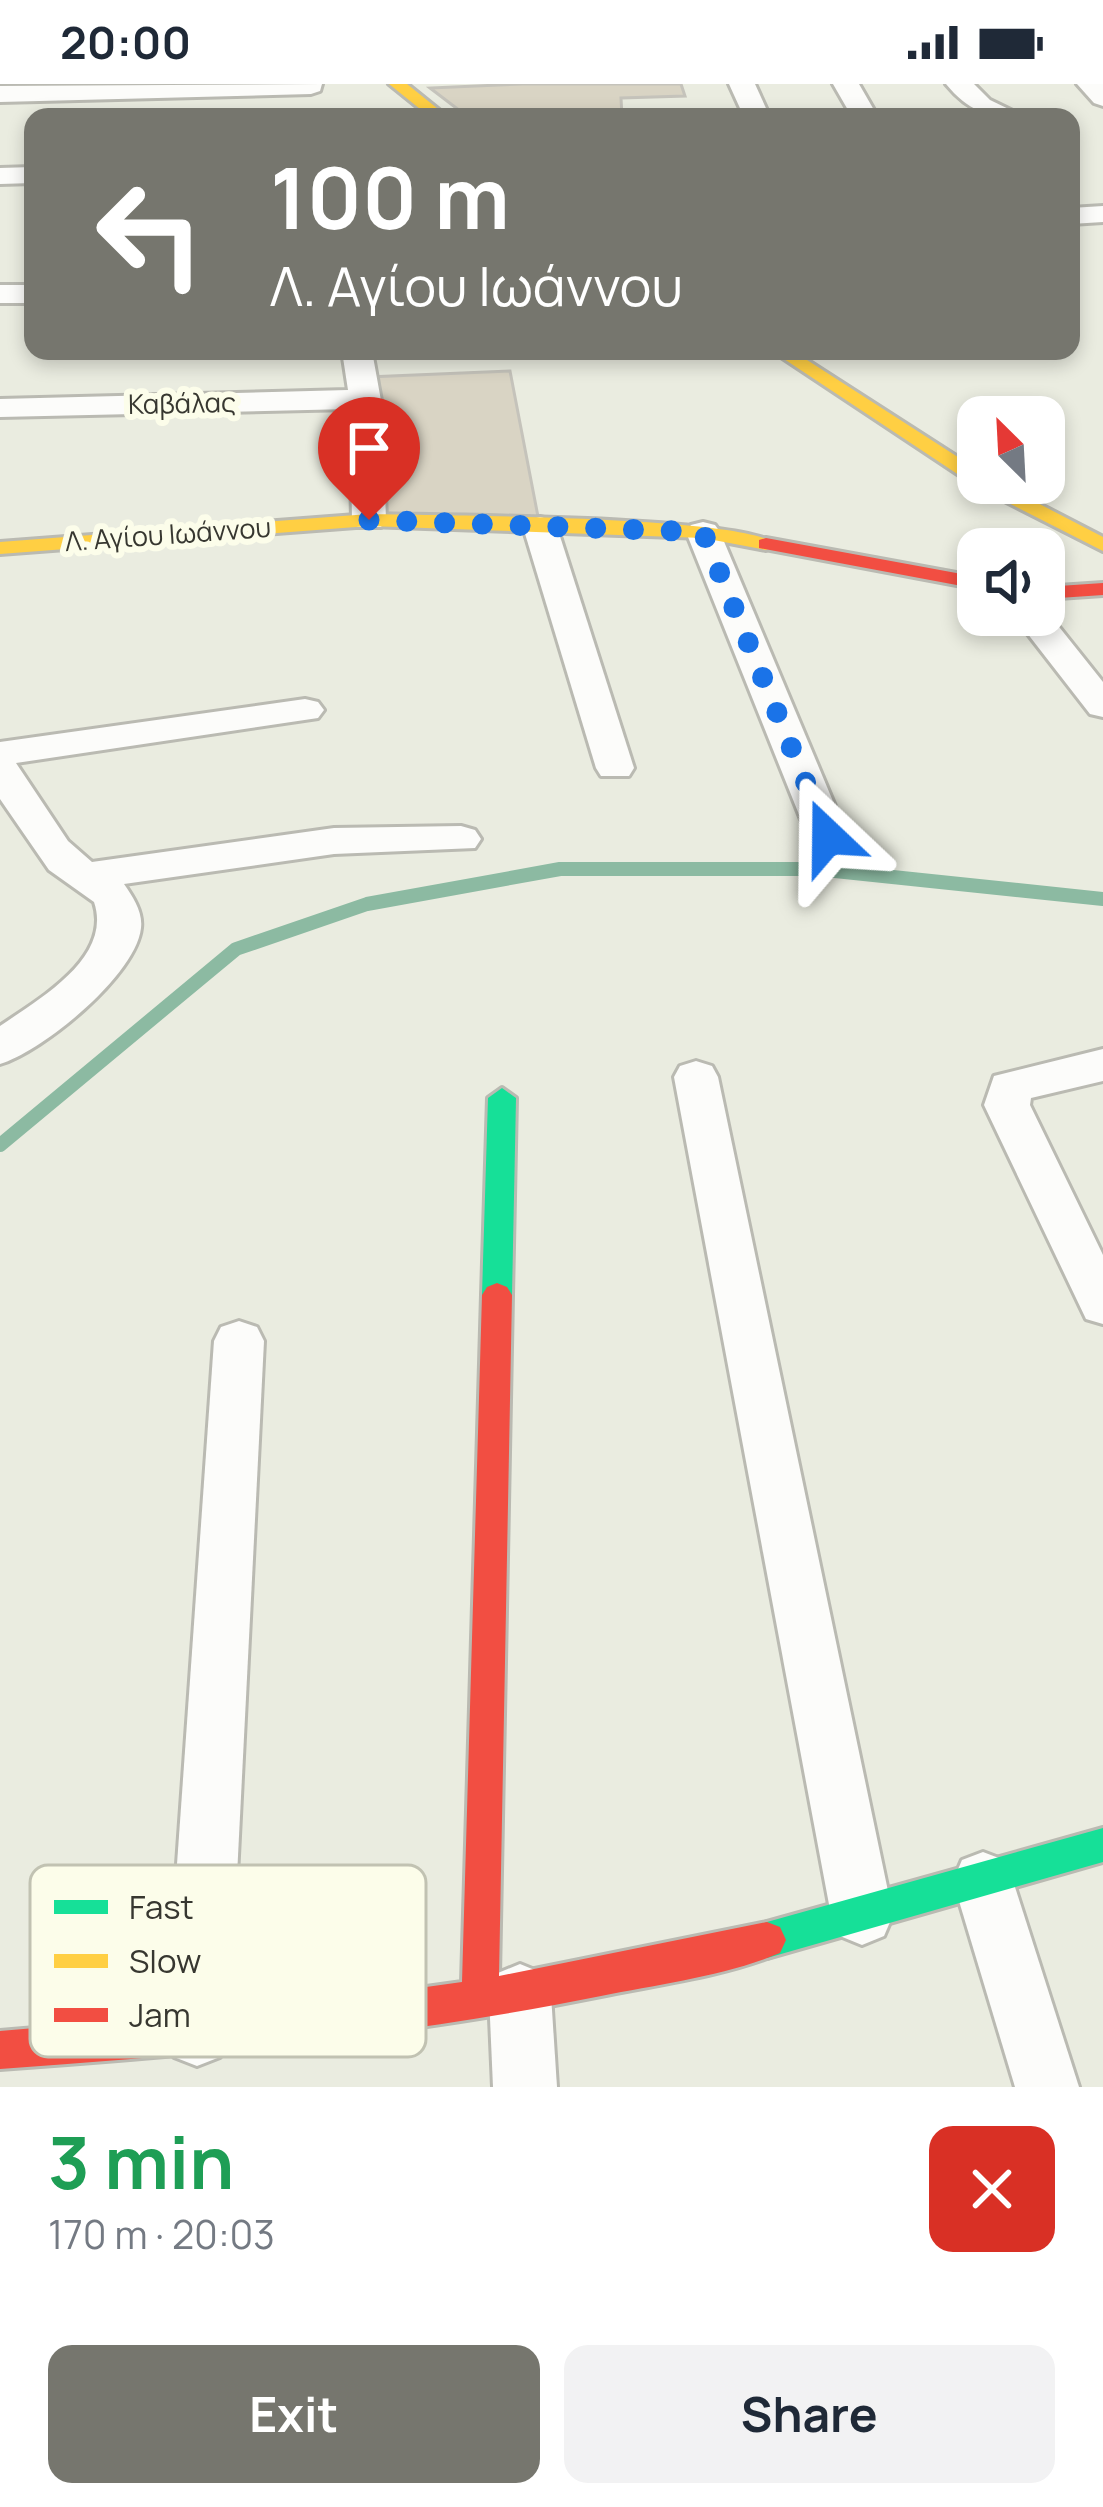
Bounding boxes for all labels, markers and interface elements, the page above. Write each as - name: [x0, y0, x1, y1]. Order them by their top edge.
- text: 20:00: [60, 11, 191, 73]
- text: 100 m: [270, 139, 510, 254]
- icon: left: [72, 156, 228, 312]
- text: Λ. Αγίου Ιωάννου: [270, 248, 683, 322]
- street label: Καβάλας: [128, 383, 236, 422]
- north arrow: [957, 396, 1065, 504]
- map controls: [957, 396, 1065, 636]
- pin: [318, 397, 420, 520]
- icon: arrive: [336, 415, 402, 481]
- street label: Λ. Αγίου Ιωάννου: [64, 508, 272, 559]
- button: sound: [957, 528, 1065, 636]
- position arrow: [765, 774, 891, 900]
- legend: [30, 1865, 426, 2057]
- text: Fast: [129, 1884, 194, 1929]
- text: Slow: [129, 1938, 201, 1983]
- text: Jam: [129, 1992, 191, 2037]
- text: 3 min: [48, 2112, 234, 2211]
- button: close: [929, 2126, 1055, 2252]
- text: 170 m · 20:03: [48, 2207, 275, 2261]
- button: Exit: [48, 2345, 540, 2483]
- button: Share: [564, 2345, 1055, 2483]

